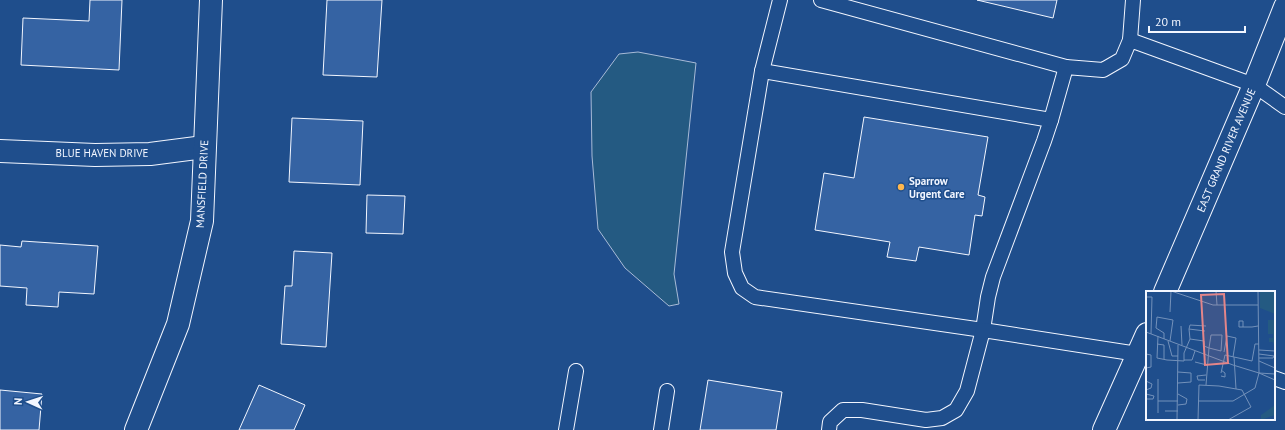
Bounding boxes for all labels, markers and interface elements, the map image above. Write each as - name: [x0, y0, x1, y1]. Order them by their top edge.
- scale bar: [1149, 8, 1245, 34]
- text: 20 m: [1155, 14, 1181, 29]
- street label: EAST GRAND RIVER AVENUE: [1194, 86, 1259, 214]
- street label: MANSFIELD DRIVE: [193, 140, 211, 228]
- street label: BLUE HAVEN DRIVE: [55, 146, 149, 160]
- place label: Sparrow Urgent Care: [909, 174, 965, 201]
- marker: Sparrow Urgent Care: [896, 182, 906, 192]
- inset map: [1146, 291, 1275, 420]
- north arrow: [8, 382, 48, 422]
- text: N: [11, 397, 25, 405]

